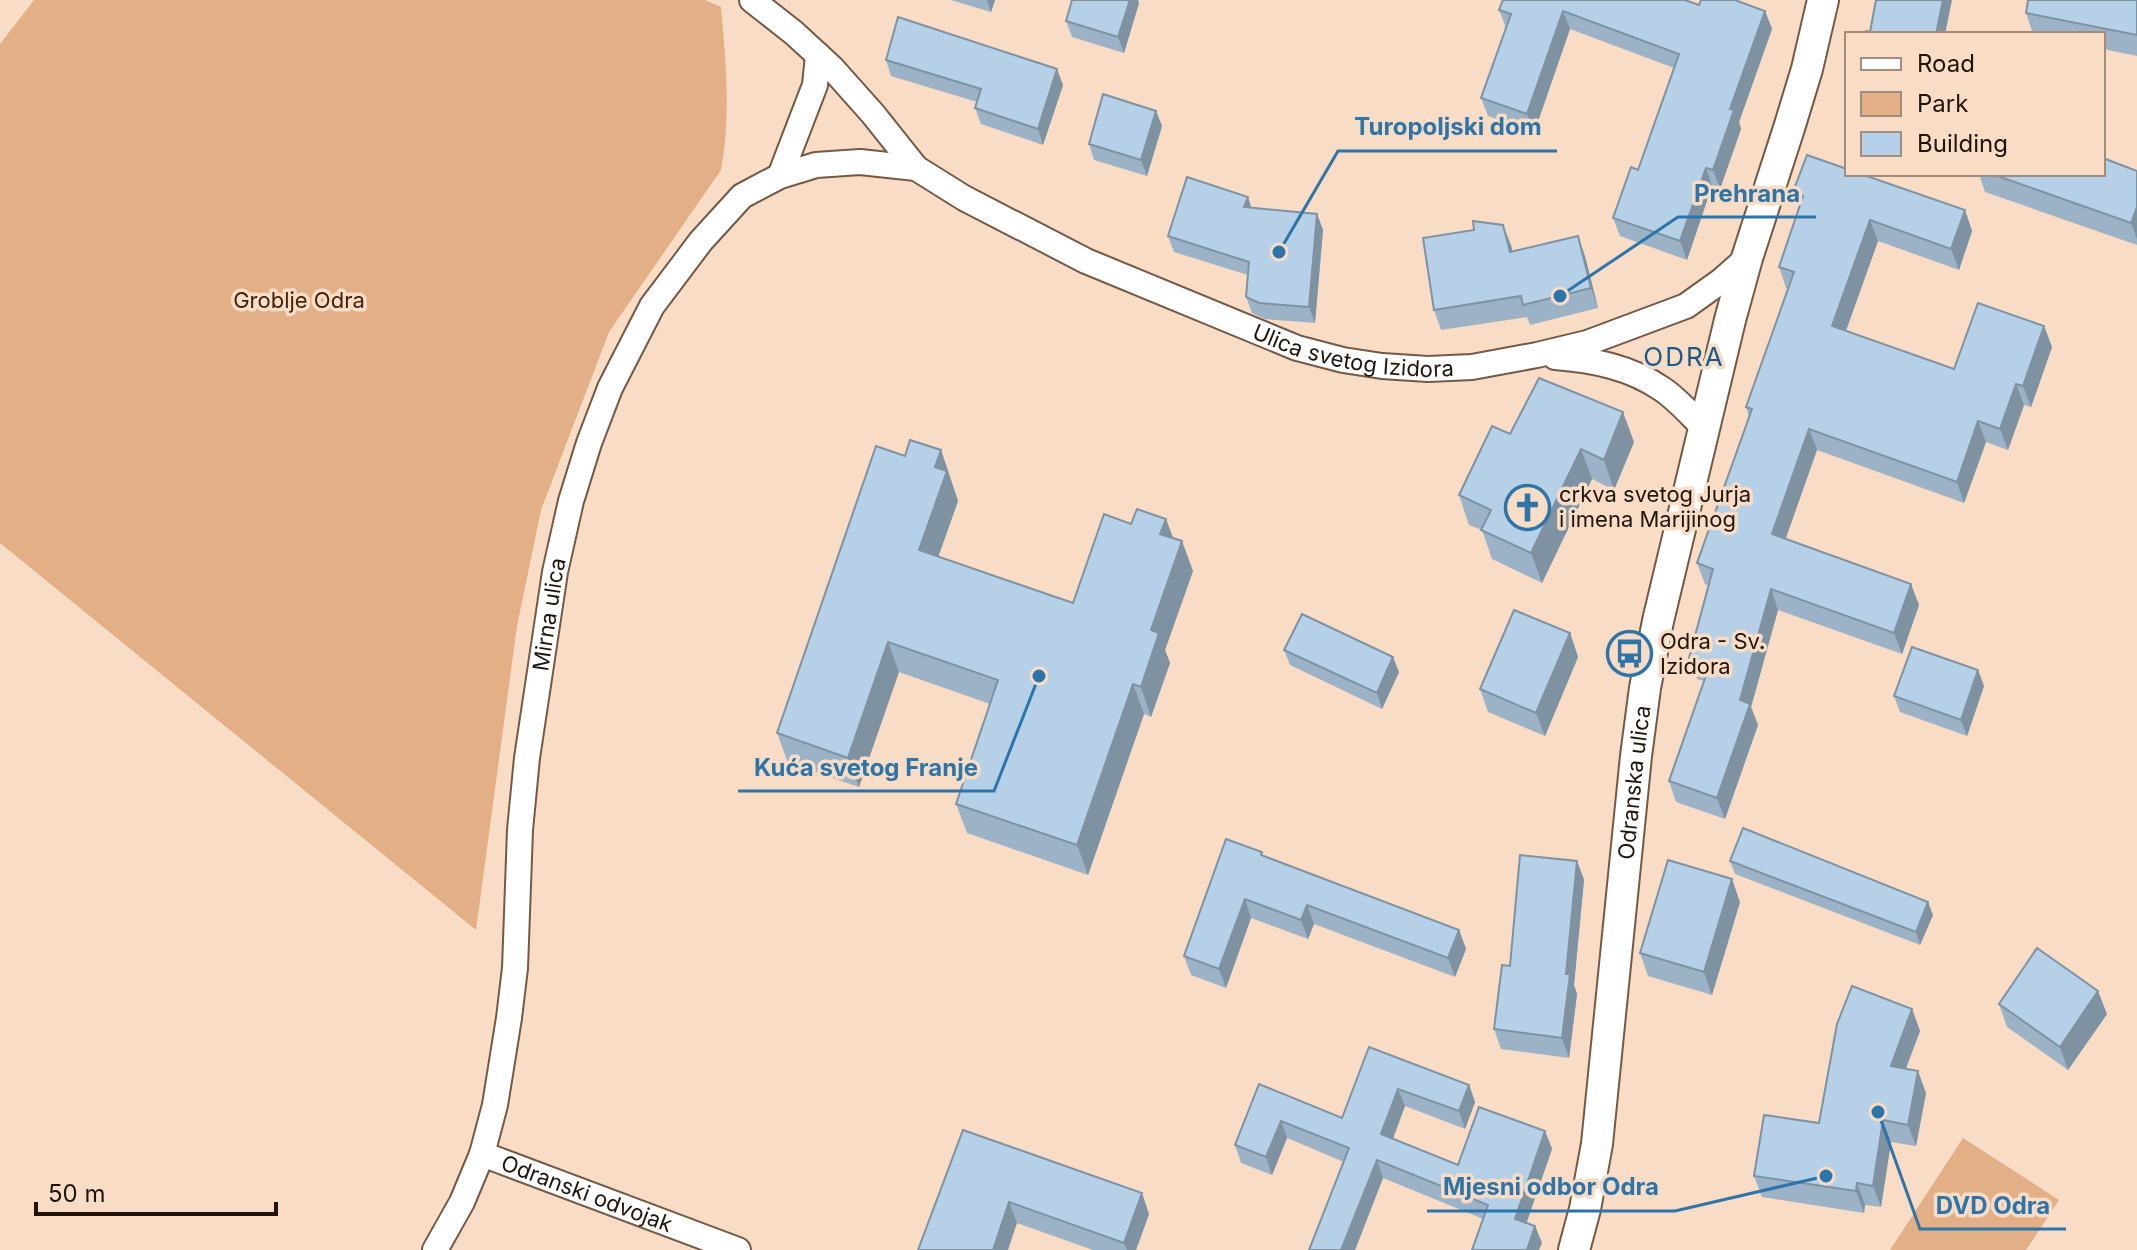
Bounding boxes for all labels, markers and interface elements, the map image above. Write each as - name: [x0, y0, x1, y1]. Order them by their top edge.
- legend: [1845, 32, 2105, 176]
- text: Road: [1917, 49, 1975, 78]
- text: Park: [1917, 89, 1968, 118]
- callout: Turopoljski dom: [1338, 103, 1557, 151]
- text: Turopoljski dom: [1354, 112, 1542, 141]
- text: Building: [1917, 129, 2008, 158]
- callout: Prehrana: [1678, 169, 1816, 217]
- text: Prehrana: [1694, 179, 1800, 208]
- park label: Groblje Odra: [233, 287, 365, 313]
- street label: Ulica svetog Izidora: [1249, 318, 1454, 382]
- district label: ODRA: [1643, 341, 1725, 372]
- place label: crkva svetog Jurja i imena Marijinog: [1559, 481, 1751, 532]
- church icon: crkva svetog Jurja i imena Marijinog: [1504, 483, 1552, 531]
- street label: Mirna ulica: [527, 555, 571, 673]
- place label: Odra - Sv. Izidora: [1660, 628, 1765, 679]
- bus stop icon: Odra - Sv. Izidora: [1605, 630, 1653, 678]
- street label: Odranska ulica: [1613, 704, 1656, 861]
- callout: Kuća svetog Franje: [738, 743, 994, 791]
- text: Kuća svetog Franje: [754, 753, 978, 782]
- street label: Odranski odvojak: [498, 1149, 676, 1237]
- callout: Mjesni odbor Odra: [1427, 1163, 1675, 1211]
- scale bar: [36, 1166, 276, 1216]
- text: Mjesni odbor Odra: [1443, 1172, 1659, 1201]
- text: 50 m: [48, 1179, 106, 1208]
- callout: DVD Odra: [1920, 1181, 2066, 1229]
- text: DVD Odra: [1936, 1191, 2050, 1220]

